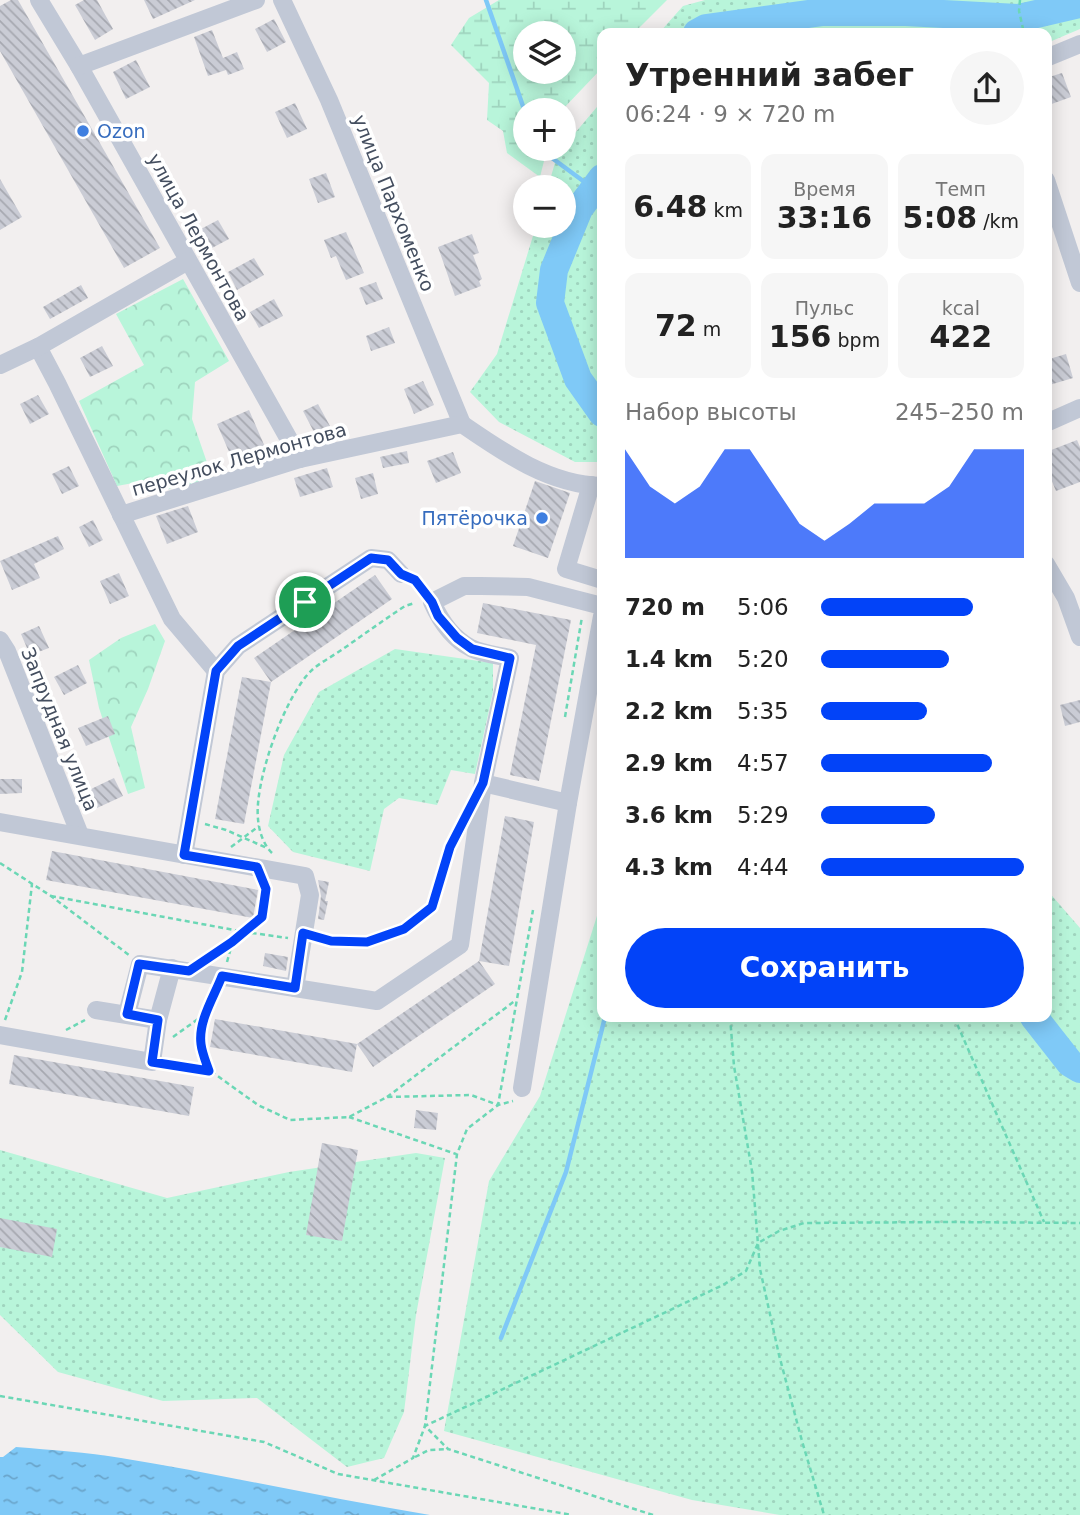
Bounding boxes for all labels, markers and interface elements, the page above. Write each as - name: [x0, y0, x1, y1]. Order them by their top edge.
- map controls: [513, 21, 576, 238]
- button: layers: [513, 21, 576, 84]
- button: share: [950, 51, 1024, 125]
- text: Утренний забег: [625, 56, 914, 94]
- button: +: [513, 98, 576, 161]
- text: 06:24 · 9 × 720 m: [625, 101, 835, 127]
- street label: улица Пархоменко: [348, 111, 440, 295]
- place label: Ozon: [97, 120, 146, 142]
- marker: Ozon: [75, 123, 91, 139]
- street label: улица Лермонтова: [144, 149, 254, 325]
- button: −: [513, 175, 576, 238]
- text: Время: [793, 178, 856, 200]
- text: Темп: [936, 178, 986, 200]
- text: 6.48: [633, 189, 707, 224]
- text: km: [707, 199, 743, 221]
- text: 33:16: [777, 200, 872, 235]
- text: 5:08: [903, 200, 977, 235]
- text: /km: [977, 210, 1019, 232]
- text: Пульс: [795, 297, 854, 319]
- text: kcal: [942, 297, 980, 319]
- text: 72: [655, 308, 697, 343]
- text: m: [697, 318, 721, 340]
- text: 156: [769, 319, 831, 354]
- text: 422: [930, 319, 992, 354]
- text: bpm: [831, 329, 880, 351]
- text: Набор высоты: [625, 399, 797, 425]
- text: 245–250 m: [895, 399, 1024, 425]
- street label: переулок Лермонтова: [129, 418, 349, 500]
- place label: Пятёрочка: [421, 507, 528, 529]
- marker: Пятёрочка: [534, 510, 550, 526]
- pin: [275, 572, 335, 632]
- icon: arrive: [286, 583, 324, 621]
- text: 720 m: [625, 594, 705, 620]
- text: 5:06: [737, 594, 789, 620]
- street label: Запрудная улица: [17, 644, 103, 814]
- text: 1.4 km: [625, 646, 713, 672]
- text: 5:20: [737, 646, 789, 672]
- text: 2.2 km: [625, 698, 713, 724]
- text: 5:35: [737, 698, 789, 724]
- text: 2.9 km: [625, 750, 713, 776]
- text: 4:57: [737, 750, 789, 776]
- text: 3.6 km: [625, 802, 713, 828]
- text: 5:29: [737, 802, 789, 828]
- text: 4.3 km: [625, 854, 713, 880]
- text: 4:44: [737, 854, 789, 880]
- button: Сохранить: [625, 928, 1024, 1008]

